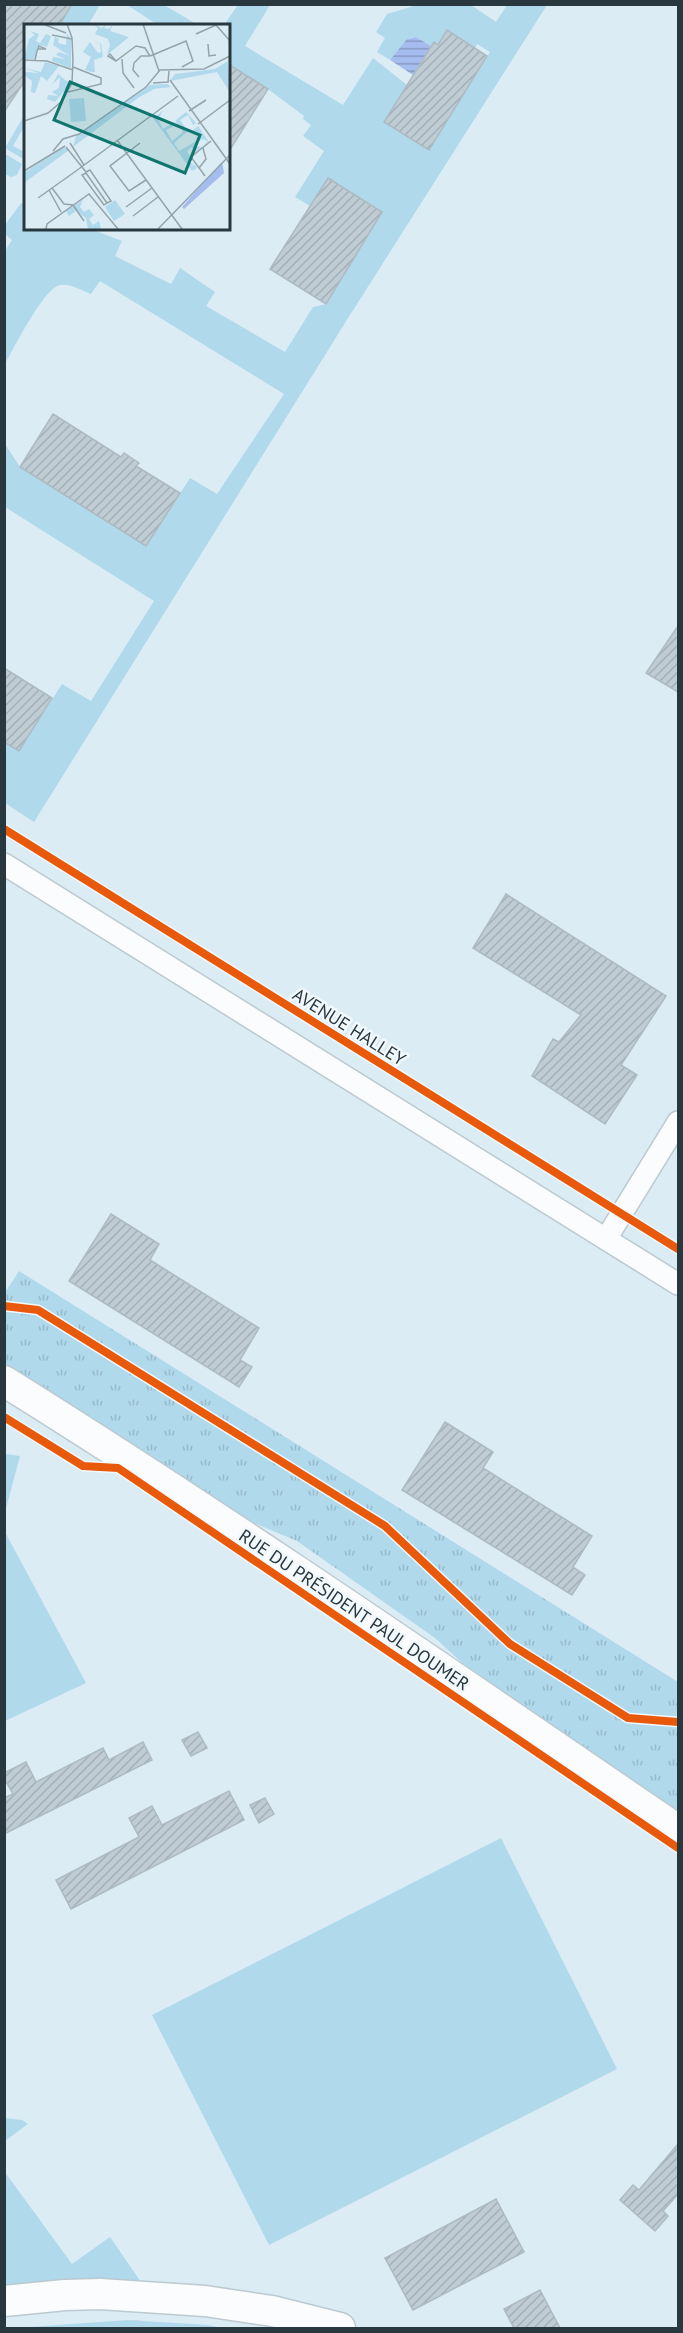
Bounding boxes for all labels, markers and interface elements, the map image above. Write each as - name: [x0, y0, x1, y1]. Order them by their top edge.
- inset map: [24, 24, 230, 230]
- street label: AVENUE HALLEY: [289, 983, 410, 1070]
- street label: RUE DU PRÉSIDENT PAUL DOUMER: [235, 1524, 474, 1696]

